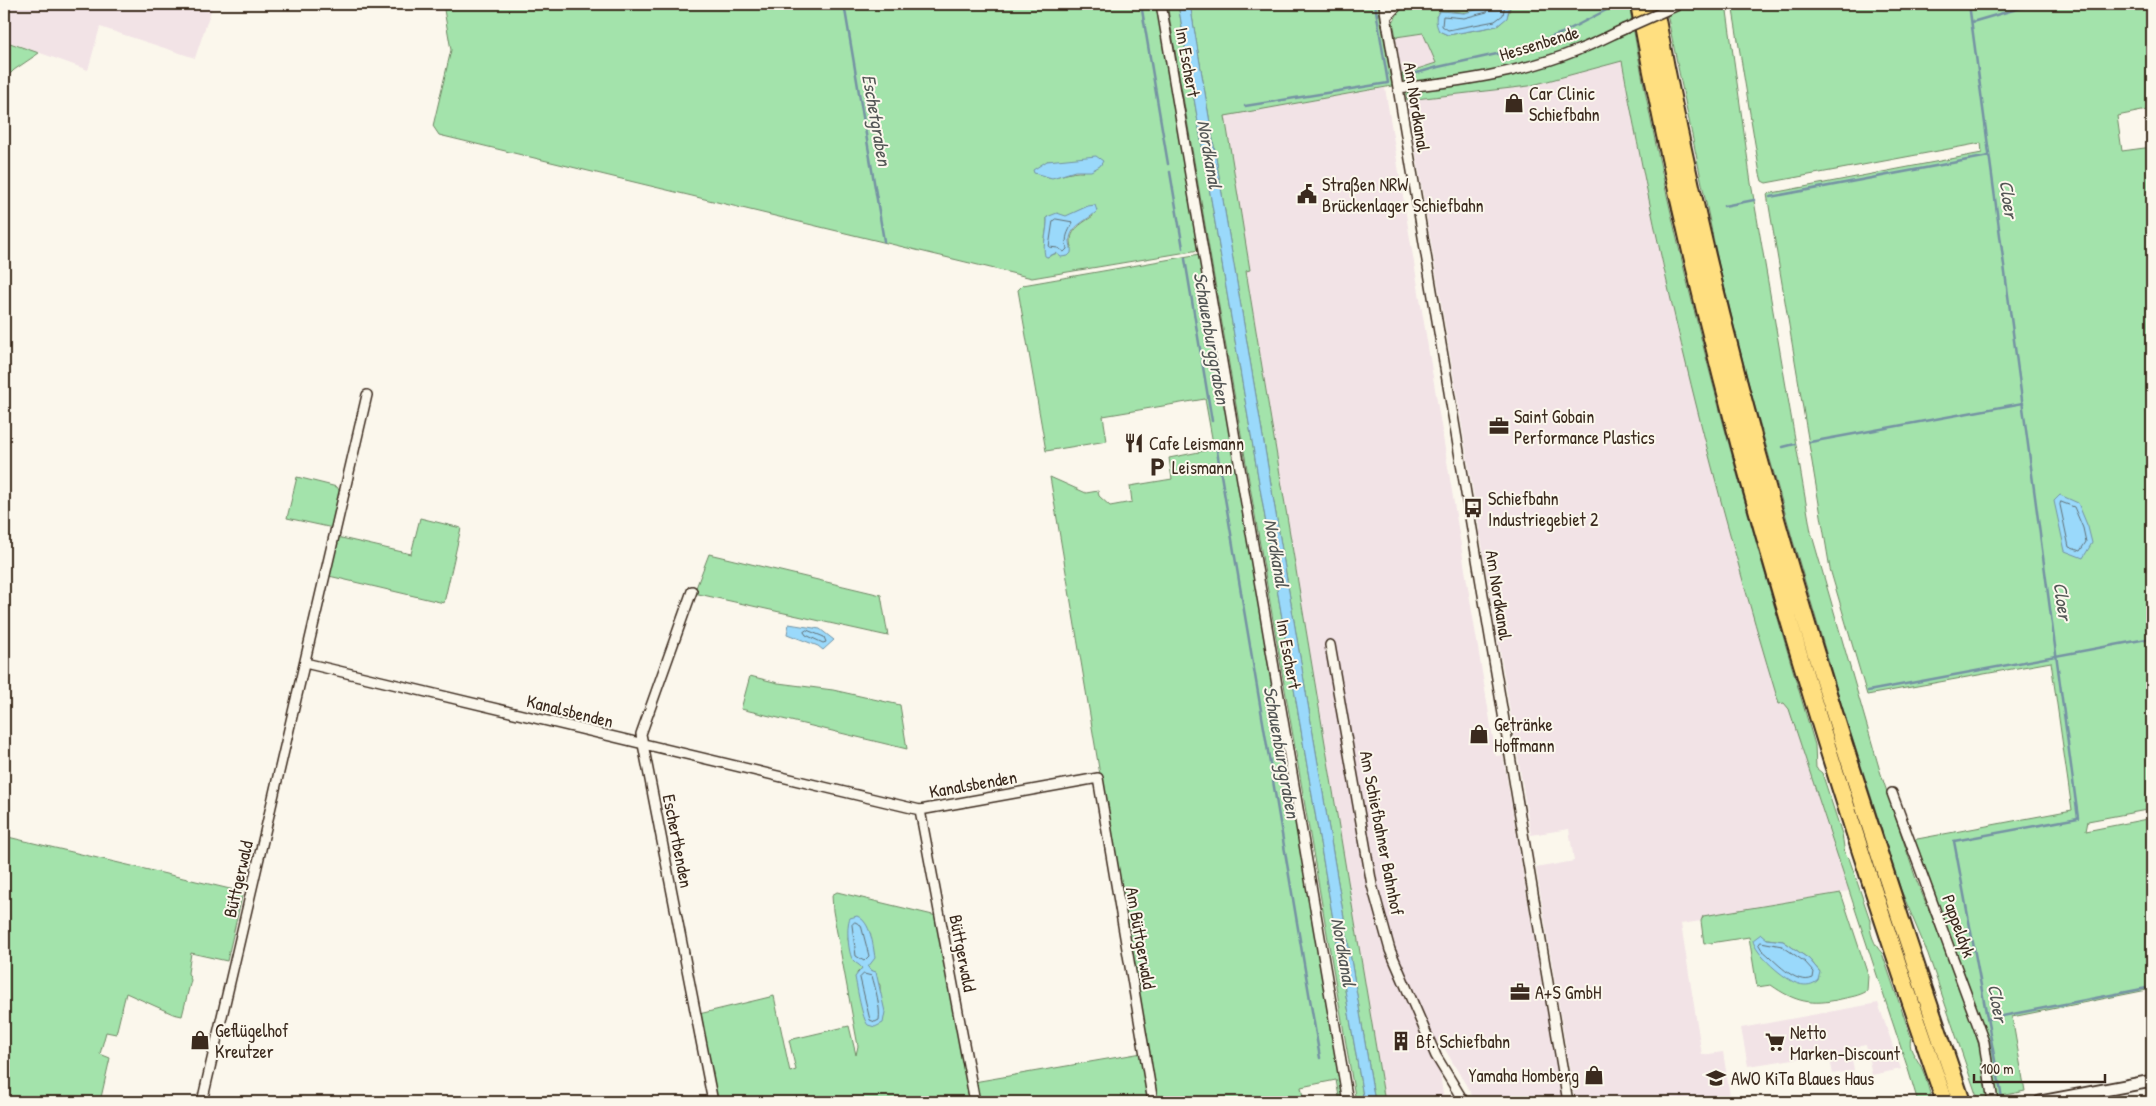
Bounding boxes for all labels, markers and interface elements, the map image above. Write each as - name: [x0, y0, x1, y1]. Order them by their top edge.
- street label: Hessenbende: [1496, 19, 1582, 67]
- street label: Im Eschert: [1170, 25, 1207, 100]
- street label: Am Nordkanal: [1398, 60, 1436, 154]
- water label: Eschetgraben: [856, 72, 898, 169]
- place label: Car Clinic Schiefbahn: [1529, 81, 1600, 127]
- shop icon: Car Clinic Schiefbahn: [1503, 92, 1525, 114]
- water label: Nordkanal: [1191, 118, 1229, 191]
- place label: Straßen NRW Brückenlager Schiefbahn: [1322, 172, 1484, 218]
- water label: Cloer: [1993, 178, 2025, 222]
- public building icon: Straßen NRW Brückenlager Schiefbahn: [1296, 183, 1318, 205]
- water label: Schauenburggraben: [1188, 270, 1237, 407]
- place label: Saint Gobain Performance Plastics: [1514, 404, 1655, 450]
- office icon: Saint Gobain Performance Plastics: [1488, 415, 1510, 437]
- place label: Cafe Leismann: [1149, 431, 1244, 456]
- restaurant icon: Cafe Leismann: [1123, 432, 1145, 454]
- place label: Leismann: [1172, 455, 1232, 480]
- parking icon: Leismann: [1146, 456, 1168, 478]
- place label: Schiefbahn Industriegebiet 2: [1488, 486, 1599, 532]
- bus stop icon: Schiefbahn Industriegebiet 2: [1462, 497, 1484, 519]
- water label: Nordkanal: [1258, 517, 1296, 590]
- street label: Am Nordkanal: [1480, 548, 1518, 642]
- water label: Cloer: [2047, 580, 2079, 624]
- street label: Im Eschert: [1271, 617, 1308, 692]
- water label: Schauenburggraben: [1258, 684, 1307, 821]
- street label: Kanalsbenden: [524, 688, 616, 734]
- place label: Getränke Hoffmann: [1494, 712, 1555, 758]
- shop icon: Getränke Hoffmann: [1468, 723, 1490, 745]
- street label: Am Schiefbahner Bahnhof: [1354, 749, 1410, 918]
- street label: Kanalsbenden: [927, 764, 1019, 804]
- street label: Eschertbenden: [657, 792, 699, 890]
- street label: Büttgerwald: [217, 838, 259, 920]
- street label: Am Büttgerwald: [1120, 885, 1162, 991]
- street label: Pappeldyk: [1936, 891, 1982, 961]
- street label: Büttgerwald: [943, 912, 983, 994]
- water label: Nordkanal: [1325, 916, 1363, 989]
- place label: A+S GmbH: [1535, 980, 1602, 1005]
- office icon: A+S GmbH: [1509, 981, 1531, 1003]
- water label: Cloer: [1982, 982, 2015, 1027]
- place label: Geflügelhof Kreutzer: [215, 1018, 289, 1064]
- place label: Netto Marken-Discount: [1790, 1020, 1901, 1066]
- shop icon: Geflügelhof Kreutzer: [189, 1029, 211, 1051]
- place label: Bf. Schiefbahn: [1416, 1029, 1510, 1054]
- building icon: Bf. Schiefbahn: [1390, 1030, 1412, 1052]
- supermarket icon: Netto Marken-Discount: [1764, 1031, 1786, 1053]
- scale bar: [1974, 1051, 2105, 1083]
- text: 100 m: [1981, 1058, 2014, 1079]
- place label: Yamaha Homberg: [1468, 1063, 1579, 1088]
- shop icon: Yamaha Homberg: [1583, 1064, 1605, 1086]
- place label: AWO KiTa Blaues Haus: [1731, 1066, 1874, 1091]
- school or university icon: AWO KiTa Blaues Haus: [1705, 1067, 1727, 1089]

